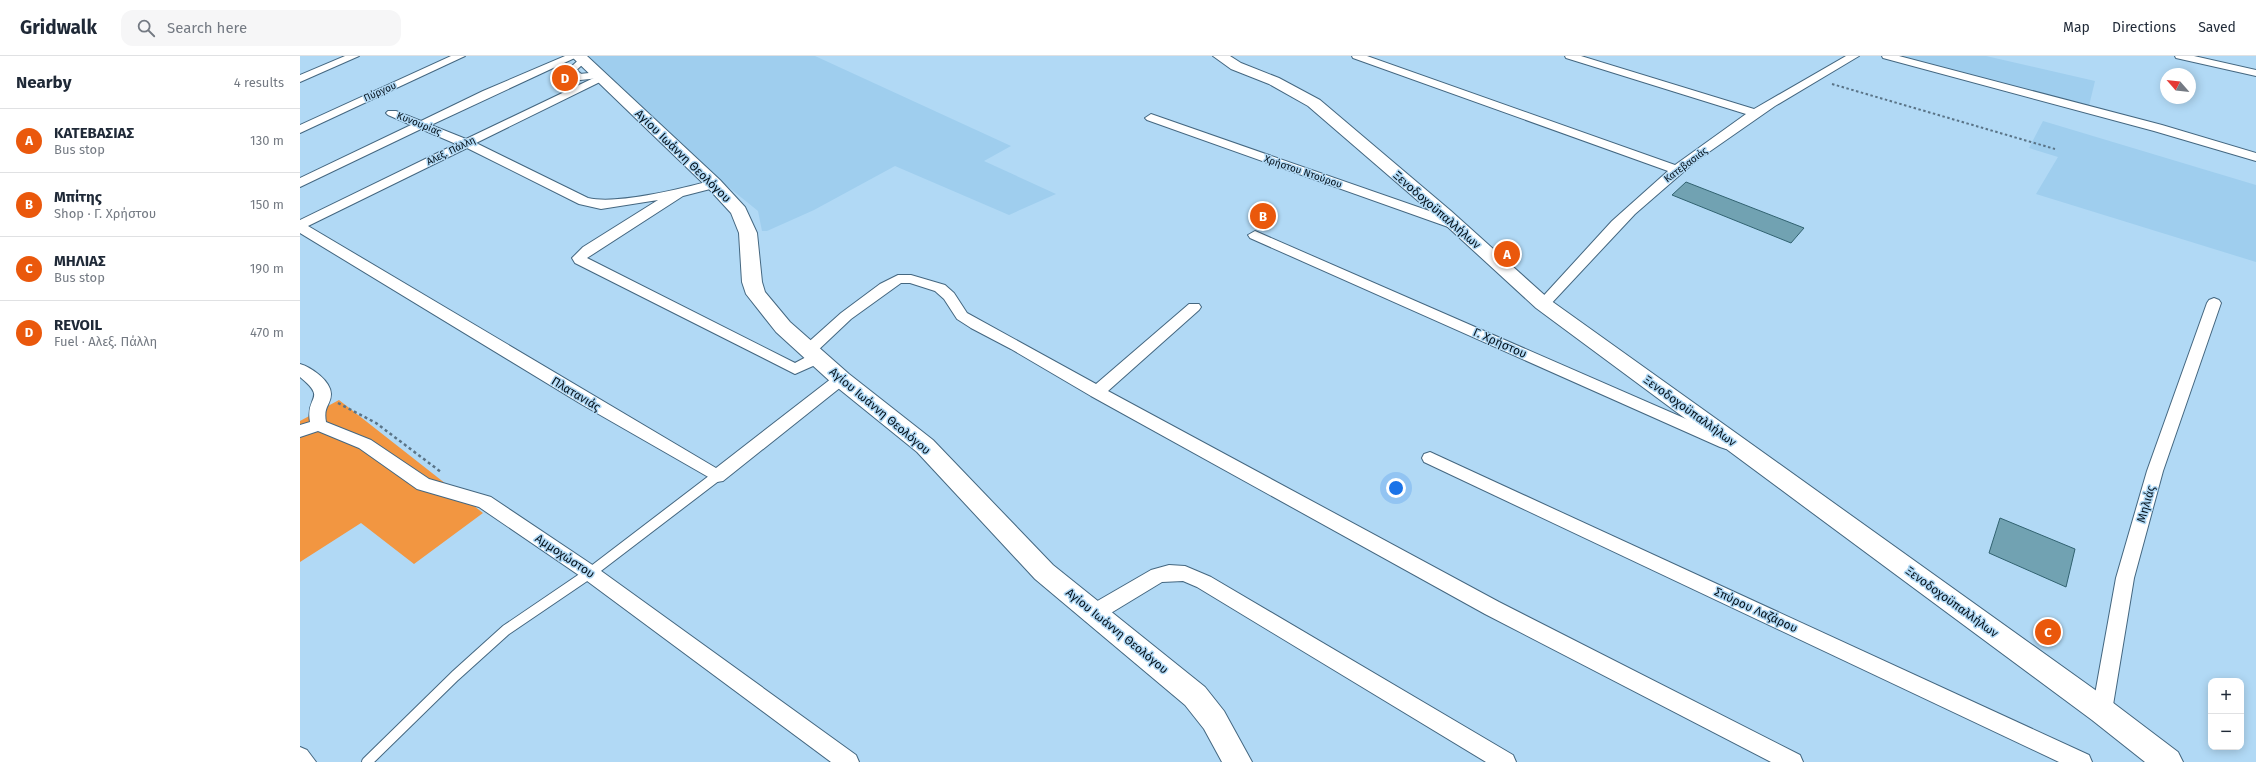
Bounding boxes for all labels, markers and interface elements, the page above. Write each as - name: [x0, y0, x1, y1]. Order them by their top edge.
- search box: [121, 10, 401, 46]
- text: Gridwalk: [20, 16, 97, 39]
- icon: search: [135, 17, 157, 39]
- text: Search here: [167, 19, 247, 37]
- text: Map: [2063, 19, 2090, 36]
- text: Directions: [2112, 19, 2176, 36]
- text: Saved: [2198, 19, 2236, 36]
- pin: D: [552, 63, 578, 93]
- north arrow: [2160, 68, 2196, 104]
- text: Nearby: [16, 72, 71, 93]
- text: 4 results: [234, 75, 284, 90]
- street label: Πύργου: [361, 78, 399, 105]
- street label: Αγίου Ιωάννη Θεολόγου: [632, 107, 734, 205]
- street label: Κυνουρίας: [395, 109, 444, 138]
- text: ΚΑΤΕΒΑΣΙΑΣ: [54, 124, 134, 142]
- text: A: [25, 133, 33, 148]
- text: 130 m: [250, 133, 284, 148]
- street label: Αλεξ. Πάλλη: [424, 133, 477, 168]
- text: Bus stop: [54, 142, 105, 157]
- street label: Κατεβασιάς: [1661, 144, 1710, 185]
- street label: Χρήστου Ντούρου: [1262, 152, 1344, 191]
- street label: Ξενοδοχοϋπαλλήλων: [1391, 168, 1484, 252]
- text: Μπίτης: [54, 188, 102, 206]
- text: B: [25, 197, 33, 212]
- text: 150 m: [250, 197, 284, 212]
- pin: B: [1250, 201, 1276, 231]
- text: Shop · Γ. Χρήστου: [54, 206, 156, 221]
- pin: A: [1494, 239, 1520, 269]
- text: ΜΗΛΙΑΣ: [54, 252, 105, 270]
- text: C: [25, 261, 33, 276]
- text: 190 m: [250, 261, 284, 276]
- text: Bus stop: [54, 270, 105, 285]
- text: REVOIL: [54, 316, 102, 334]
- text: D: [25, 325, 33, 340]
- text: 470 m: [250, 325, 284, 340]
- street label: Γ. Χρήστου: [1471, 325, 1529, 361]
- text: Fuel · Αλεξ. Πάλλη: [54, 334, 157, 349]
- street label: Αγίου Ιωάννη Θεολόγου: [827, 365, 933, 457]
- street label: Ξενοδοχοϋπαλλήλων: [1641, 373, 1739, 449]
- street label: Πλατανιάς: [549, 374, 603, 414]
- your location: [1386, 478, 1406, 498]
- street label: Μηλιάς: [2134, 483, 2158, 524]
- street label: Αμμοχώστου: [533, 531, 597, 581]
- street label: Ξενοδοχοϋπαλλήλων: [1903, 564, 2001, 640]
- street label: Αγίου Ιωάννη Θεολόγου: [1063, 585, 1171, 677]
- street label: Σπύρου Λαζάρου: [1712, 585, 1800, 635]
- pin: C: [2035, 617, 2061, 647]
- map controls: [2208, 678, 2244, 750]
- button: +: [2208, 678, 2244, 714]
- button: −: [2208, 714, 2244, 750]

